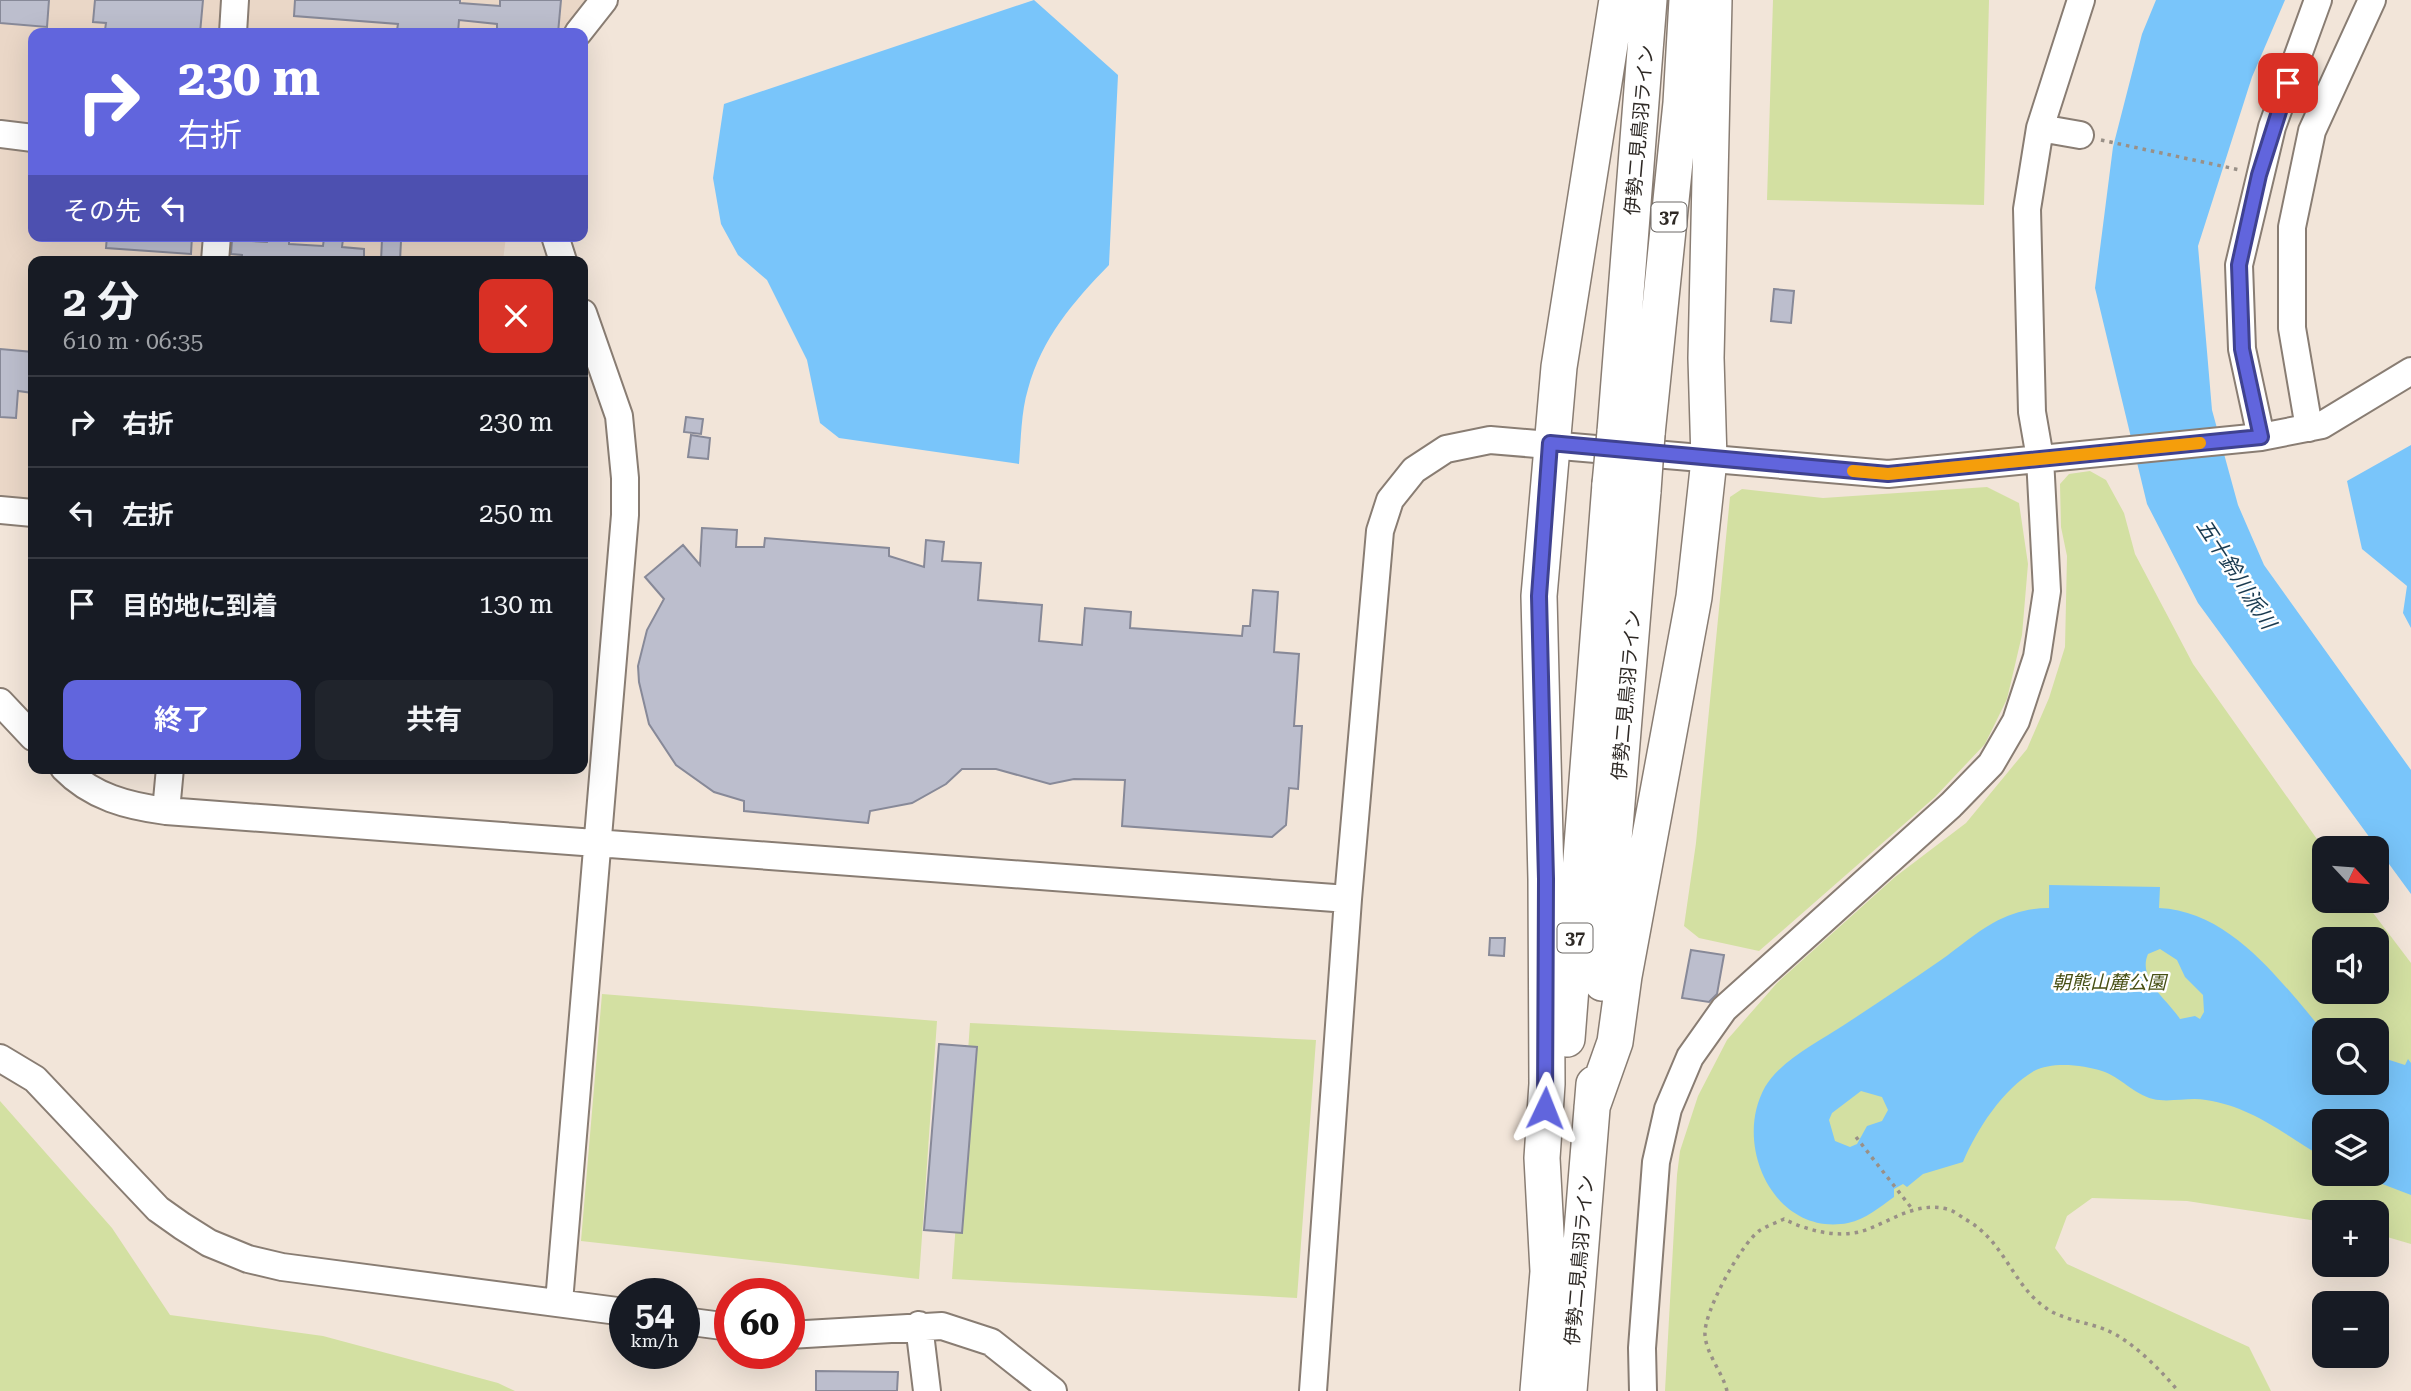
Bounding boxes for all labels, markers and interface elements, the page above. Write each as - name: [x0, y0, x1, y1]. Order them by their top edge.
- street label: 伊勢二見鳥羽ライン: [1621, 44, 1658, 216]
- text: 230 m: [178, 50, 320, 107]
- pin: [2258, 53, 2318, 113]
- icon: right: [63, 56, 154, 147]
- icon: arrive: [2269, 64, 2307, 102]
- text: 右折: [178, 116, 242, 154]
- icon: left: [155, 189, 193, 227]
- text: その先: [63, 196, 141, 226]
- road number: 37: [1652, 202, 1686, 232]
- text: 2 分: [63, 277, 139, 326]
- button: close: [479, 279, 553, 353]
- text: 610 m · 06:35: [63, 328, 203, 355]
- icon: right: [63, 403, 101, 441]
- text: 230 m: [479, 407, 553, 437]
- text: 右折: [122, 409, 174, 439]
- icon: left: [63, 494, 101, 532]
- text: 250 m: [479, 498, 553, 528]
- text: 左折: [122, 500, 174, 530]
- water label: 五十鈴川派川: [2192, 515, 2281, 635]
- icon: arrive: [63, 585, 101, 623]
- text: 130 m: [479, 589, 553, 619]
- text: 目的地に到着: [122, 591, 278, 621]
- street label: 伊勢二見鳥羽ライン: [1608, 609, 1645, 781]
- button: 終了: [63, 680, 301, 760]
- button: 共有: [315, 680, 553, 760]
- north arrow: [2312, 836, 2389, 914]
- map controls: [2312, 836, 2389, 1368]
- road number: 37: [1558, 923, 1592, 953]
- button: sound: [2312, 927, 2389, 1004]
- park label: 朝熊山麓公園: [2052, 971, 2169, 994]
- button: search: [2312, 1018, 2389, 1095]
- position arrow: [1508, 1071, 1582, 1145]
- button: layers: [2312, 1109, 2389, 1186]
- street label: 伊勢二見鳥羽ライン: [1561, 1174, 1598, 1346]
- button: +: [2312, 1200, 2389, 1277]
- speed limit sign: 60: [714, 1278, 805, 1369]
- button: −: [2312, 1291, 2389, 1368]
- text: 54: [635, 1294, 674, 1335]
- text: km/h: [630, 1330, 679, 1351]

